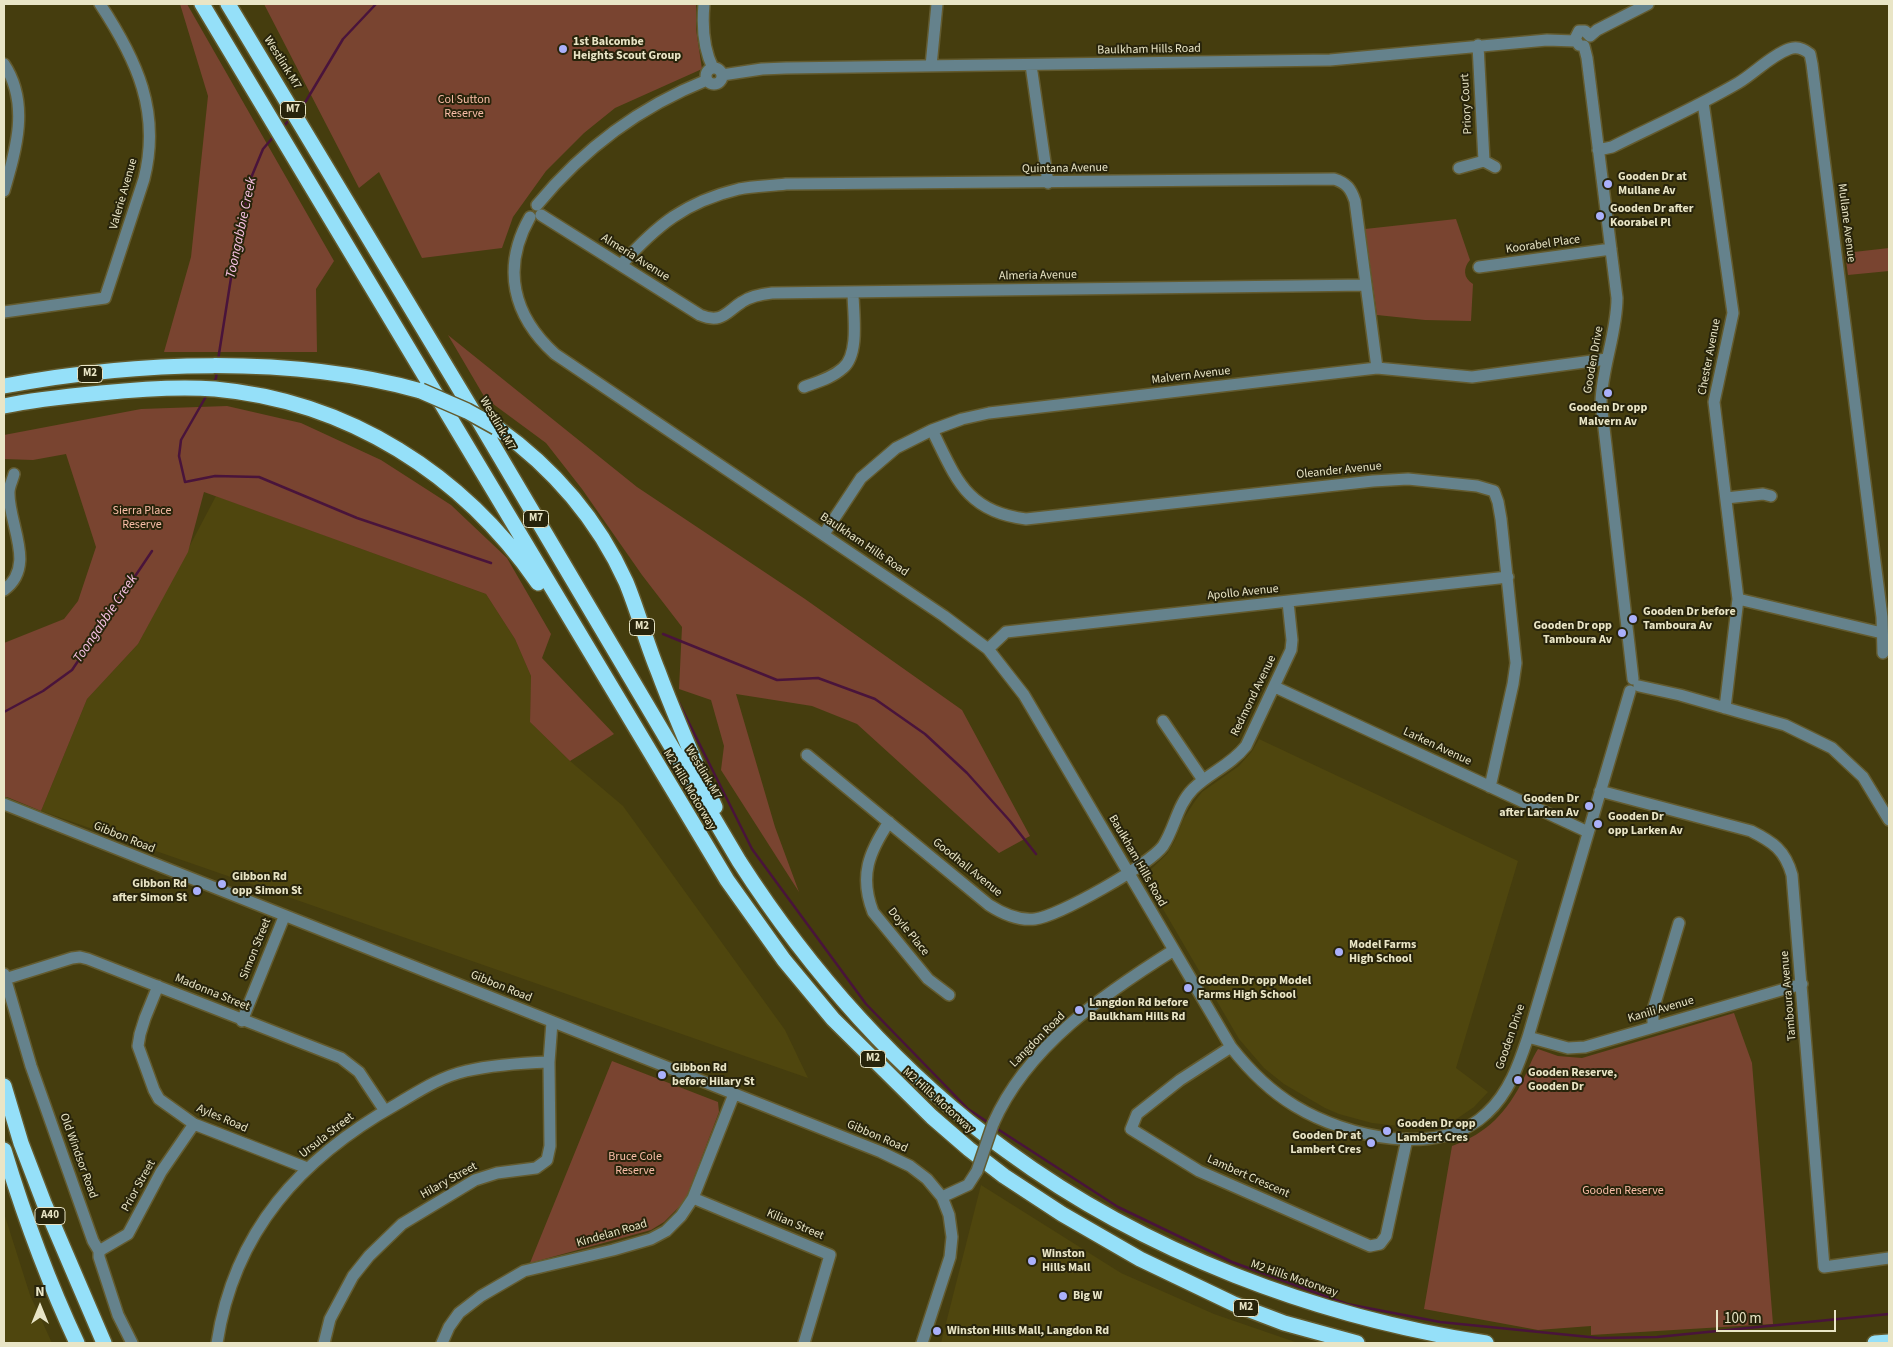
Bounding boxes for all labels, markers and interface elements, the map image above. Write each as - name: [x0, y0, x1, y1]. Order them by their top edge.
- street label: Westlink M7: [260, 34, 304, 92]
- place label: 1st Balcombe Heights Scout Group: [573, 35, 681, 63]
- street label: Baulkham Hills Road: [1097, 42, 1201, 58]
- marker: 1st Balcombe Heights Scout Group: [557, 43, 569, 55]
- street label: Priory Court: [1458, 73, 1476, 135]
- park label: Col Sutton Reserve: [438, 93, 490, 121]
- road number: M7: [280, 102, 306, 118]
- street label: Valerie Avenue: [107, 157, 141, 231]
- street label: Quintana Avenue: [1022, 161, 1108, 177]
- place label: Gooden Dr at Mullane Av: [1618, 170, 1687, 198]
- water label: Toongabbie Creek: [223, 176, 261, 280]
- marker: Gooden Dr at Mullane Av: [1602, 178, 1614, 190]
- street label: Mullane Avenue: [1834, 183, 1858, 263]
- place label: Gooden Dr after Koorabel Pl: [1610, 202, 1693, 230]
- marker: Gooden Dr after Koorabel Pl: [1594, 210, 1606, 222]
- street label: Almeria Avenue: [598, 231, 672, 285]
- street label: Koorabel Place: [1505, 233, 1581, 257]
- street label: Almeria Avenue: [999, 268, 1077, 284]
- street label: Chester Avenue: [1696, 318, 1724, 396]
- street label: Gooden Drive: [1581, 325, 1607, 395]
- street label: Malvern Avenue: [1151, 364, 1231, 388]
- road number: M2: [78, 366, 102, 382]
- marker: Gooden Dr opp Malvern Av: [1602, 387, 1614, 399]
- street label: Westlink M7: [476, 394, 518, 454]
- place label: Gooden Dr opp Malvern Av: [1569, 401, 1647, 429]
- street label: Oleander Avenue: [1296, 459, 1382, 483]
- park label: Sierra Place Reserve: [113, 504, 171, 532]
- road number: M7: [524, 510, 548, 528]
- street label: Baulkham Hills Road: [817, 510, 911, 580]
- water label: Toongabbie Creek: [70, 572, 142, 666]
- street label: Apollo Avenue: [1207, 582, 1279, 604]
- place label: Gooden Dr before Tamboura Av: [1643, 605, 1736, 633]
- marker: Gooden Dr before Tamboura Av: [1627, 613, 1639, 625]
- road number: M2: [630, 618, 654, 636]
- place label: Gooden Dr opp Tamboura Av: [1533, 619, 1612, 647]
- marker: Gooden Dr opp Tamboura Av: [1616, 627, 1628, 639]
- street label: Redmond Avenue: [1228, 653, 1280, 739]
- street label: Larken Avenue: [1401, 725, 1473, 769]
- street label: Westlink M7: [681, 744, 725, 802]
- street label: M2 Hills Motorway: [659, 747, 719, 833]
- place label: Gooden Dr after Larken Av: [1499, 792, 1579, 820]
- marker: Gooden Dr after Larken Av: [1583, 800, 1595, 812]
- place label: Gooden Dr opp Larken Av: [1608, 810, 1683, 838]
- street label: Baulkham Hills Road: [1105, 813, 1169, 909]
- marker: Gooden Dr opp Larken Av: [1592, 818, 1604, 830]
- street label: Gibbon Road: [91, 819, 157, 857]
- street label: Goodhall Avenue: [929, 836, 1005, 900]
- place label: Gibbon Rd opp Simon St: [232, 870, 302, 898]
- place label: Gibbon Rd after Simon St: [112, 877, 187, 905]
- marker: Gibbon Rd opp Simon St: [216, 878, 228, 890]
- marker: Gibbon Rd after Simon St: [191, 885, 203, 897]
- street label: Doyle Place: [884, 905, 932, 959]
- street label: Simon Street: [237, 916, 275, 982]
- place label: Model Farms High School: [1349, 938, 1416, 966]
- marker: Model Farms High School: [1333, 946, 1345, 958]
- street label: Tamboura Avenue: [1778, 950, 1800, 1042]
- street label: Gibbon Road: [468, 968, 534, 1006]
- street label: Madonna Street: [172, 971, 252, 1015]
- place label: Gooden Dr opp Model Farms High School: [1198, 974, 1311, 1002]
- marker: Gooden Dr opp Model Farms High School: [1182, 982, 1194, 994]
- street label: Kanili Avenue: [1626, 994, 1696, 1026]
- place label: Langdon Rd before Baulkham Hills Rd: [1089, 996, 1188, 1024]
- street label: Gooden Drive: [1493, 1003, 1529, 1071]
- marker: Langdon Rd before Baulkham Hills Rd: [1073, 1004, 1085, 1016]
- street label: Langdon Road: [1007, 1009, 1069, 1071]
- road number: M2: [860, 1050, 886, 1068]
- place label: Gibbon Rd before Hilary St: [672, 1061, 755, 1089]
- street label: M2 Hills Motorway: [899, 1065, 977, 1137]
- place label: Gooden Reserve, Gooden Dr: [1528, 1066, 1617, 1094]
- marker: Gibbon Rd before Hilary St: [656, 1069, 668, 1081]
- marker: Gooden Reserve, Gooden Dr: [1512, 1074, 1524, 1086]
- street label: Ayles Road: [194, 1102, 250, 1136]
- street label: Ursula Street: [297, 1110, 357, 1162]
- street label: Old Windsor Road: [56, 1111, 100, 1201]
- place label: Gooden Dr opp Lambert Cres: [1397, 1117, 1476, 1145]
- street label: Gibbon Road: [844, 1118, 910, 1156]
- marker: Gooden Dr opp Lambert Cres: [1381, 1125, 1393, 1137]
- place label: Gooden Dr at Lambert Cres: [1290, 1129, 1361, 1157]
- marker: Gooden Dr at Lambert Cres: [1365, 1137, 1377, 1149]
- park label: Bruce Cole Reserve: [608, 1150, 662, 1178]
- street label: Lambert Crescent: [1205, 1152, 1291, 1202]
- street label: Prior Street: [119, 1158, 159, 1214]
- street label: Hilary Street: [418, 1160, 480, 1202]
- park label: Gooden Reserve: [1582, 1184, 1664, 1198]
- street label: Kilian Street: [764, 1206, 826, 1244]
- road number: A40: [35, 1208, 65, 1224]
- street label: Kindelan Road: [575, 1217, 649, 1251]
- place label: Winston Hills Mall: [1042, 1247, 1090, 1275]
- marker: Winston Hills Mall: [1026, 1255, 1038, 1267]
- street label: M2 Hills Motorway: [1248, 1257, 1340, 1301]
- north arrow: [15, 1282, 65, 1332]
- text: N: [35, 1282, 45, 1302]
- place label: Big W: [1073, 1289, 1102, 1303]
- marker: Big W: [1057, 1290, 1069, 1302]
- road number: M2: [1234, 1300, 1258, 1316]
- scale bar: [1718, 1300, 1838, 1332]
- text: 100 m: [1724, 1308, 1762, 1329]
- place label: Winston Hills Mall, Langdon Rd: [947, 1324, 1109, 1338]
- marker: Winston Hills Mall, Langdon Rd: [931, 1325, 943, 1337]

